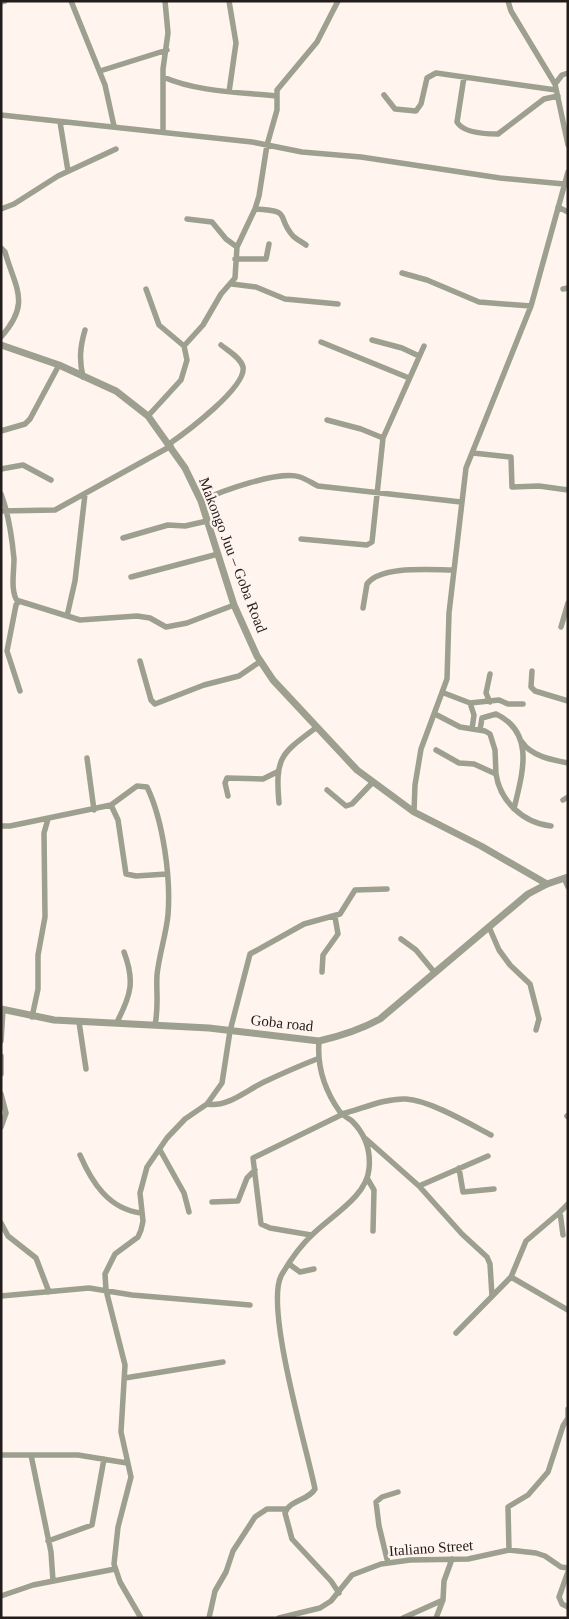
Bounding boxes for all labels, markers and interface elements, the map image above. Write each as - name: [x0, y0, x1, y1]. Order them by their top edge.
- street label: Makongo Juu – Goba Road: [196, 475, 270, 635]
- street label: Goba road: [250, 1012, 315, 1034]
- street label: Italiano Street: [388, 1537, 475, 1559]

